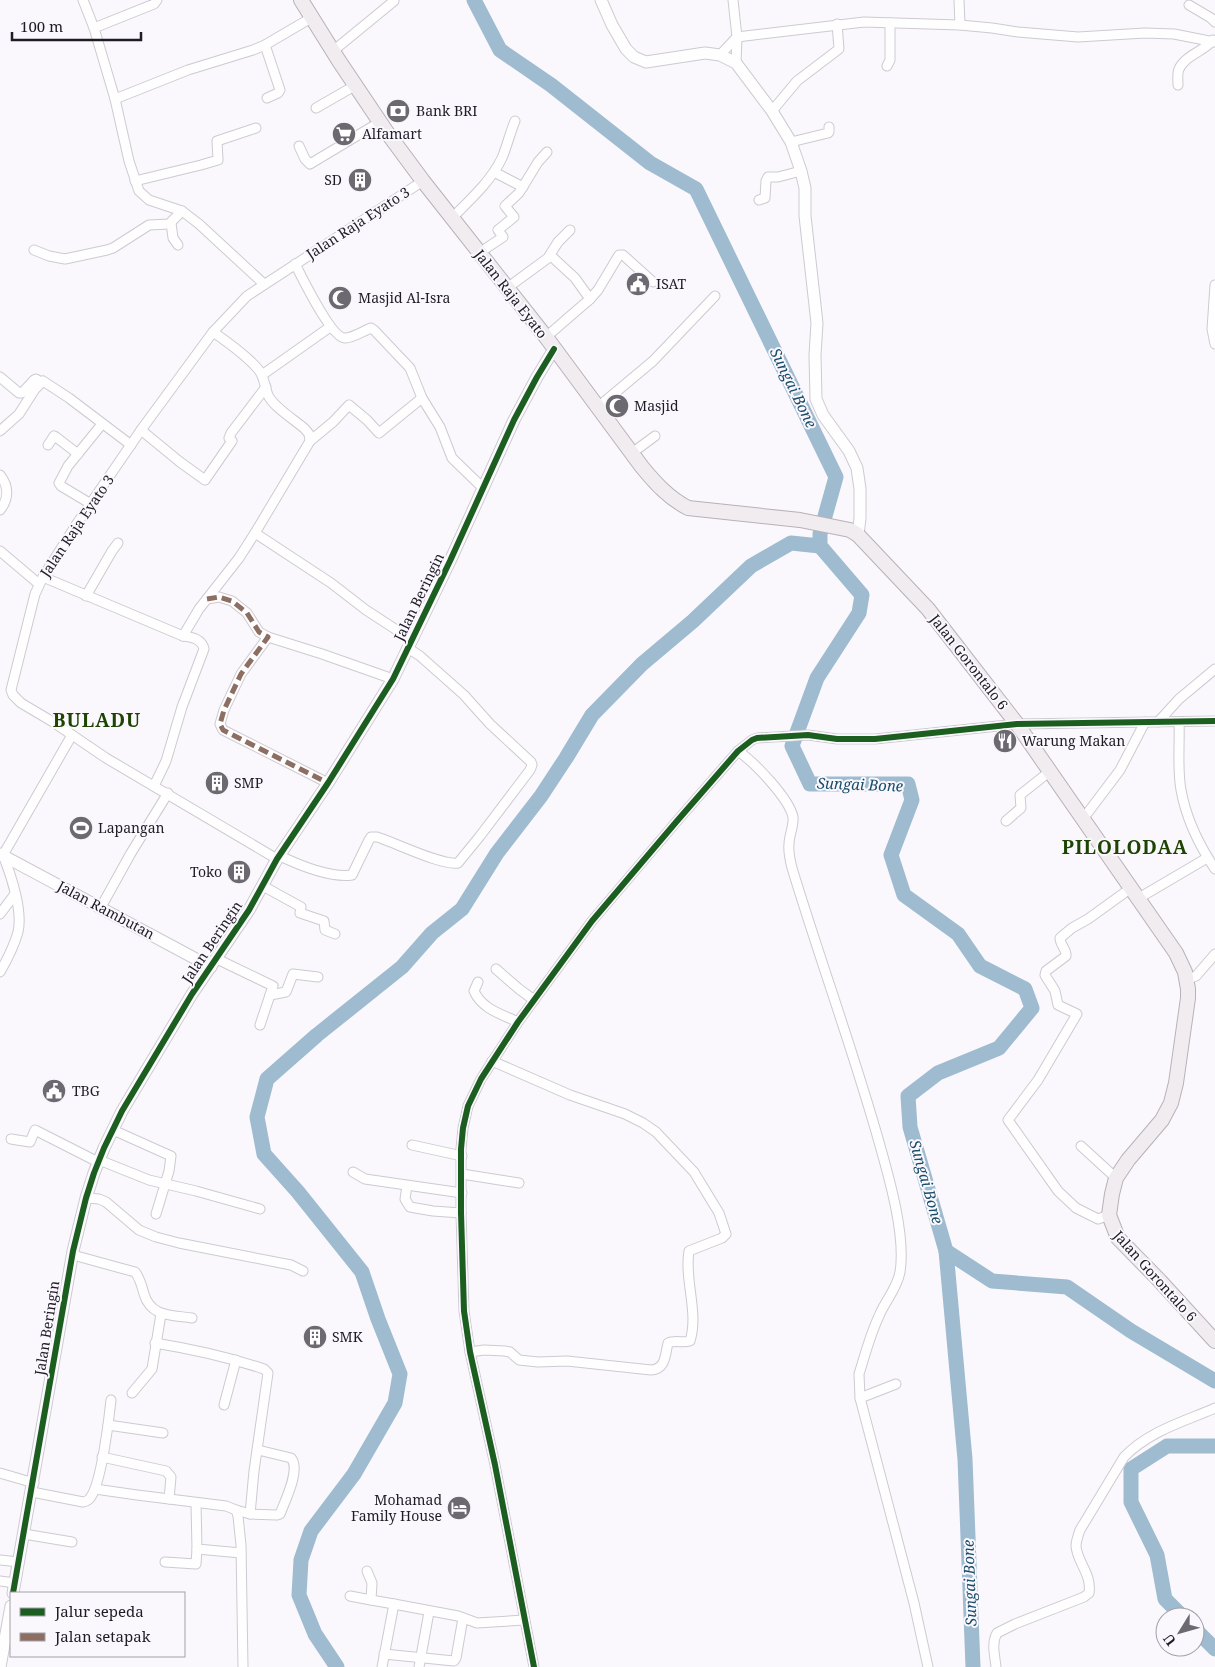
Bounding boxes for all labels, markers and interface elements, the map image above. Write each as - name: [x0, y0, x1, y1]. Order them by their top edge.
- scale bar: [12, 10, 141, 42]
- text: 100 m: [20, 16, 63, 36]
- bank icon: Bank BRI: [385, 98, 411, 124]
- place label: Bank BRI: [416, 101, 477, 120]
- supermarket icon: Alfamart: [331, 121, 357, 147]
- place label: Alfamart: [362, 124, 422, 143]
- building icon: SD: [347, 167, 373, 193]
- place label: SD: [324, 170, 342, 189]
- street label: Jalan Raja Eyato 3: [302, 182, 413, 264]
- street label: Jalan Raja Eyato: [470, 244, 552, 342]
- public building icon: ISAT: [625, 271, 651, 297]
- place label: ISAT: [656, 274, 687, 293]
- mosque icon: Masjid Al-Isra: [327, 285, 353, 311]
- place label: Masjid Al-Isra: [358, 288, 451, 307]
- water label: Sungai Bone: [766, 344, 822, 431]
- mosque icon: Masjid: [604, 393, 630, 419]
- place label: Masjid: [634, 396, 679, 415]
- street label: Jalan Raja Eyato 3: [35, 471, 118, 581]
- street label: Jalan Beringin: [389, 550, 448, 645]
- street label: Jalan Gorontalo 6: [926, 609, 1013, 713]
- district label: BULADU: [53, 707, 141, 733]
- restaurant icon: Warung Makan: [992, 728, 1018, 754]
- place label: Warung Makan: [1022, 731, 1125, 750]
- building icon: SMP: [204, 770, 230, 796]
- water label: Sungai Bone: [817, 772, 904, 796]
- place label: SMP: [234, 773, 263, 792]
- sports icon: Lapangan: [68, 815, 94, 841]
- place label: Lapangan: [98, 818, 165, 837]
- district label: PILOLODAA: [1062, 834, 1188, 860]
- building icon: Toko: [226, 859, 252, 885]
- place label: Toko: [190, 862, 222, 881]
- street label: Jalan Rambutan: [53, 875, 158, 943]
- street label: Jalan Beringin: [176, 897, 246, 987]
- public building icon: TBG: [41, 1078, 67, 1104]
- place label: TBG: [72, 1081, 100, 1100]
- water label: Sungai Bone: [905, 1137, 949, 1227]
- street label: Jalan Gorontalo 6: [1109, 1225, 1201, 1325]
- street label: Jalan Beringin: [29, 1279, 63, 1378]
- building icon: SMK: [302, 1324, 328, 1350]
- place label: SMK: [332, 1327, 363, 1346]
- place label: Mohamad Family House: [351, 1490, 442, 1525]
- hotel icon: Mohamad Family House: [446, 1495, 472, 1521]
- water label: Sungai Bone: [957, 1539, 981, 1627]
- legend: [10, 1592, 185, 1657]
- text: Jalur sepeda: [54, 1601, 144, 1621]
- north arrow: [1155, 1607, 1205, 1657]
- text: Jalan setapak: [54, 1626, 151, 1646]
- text: U: [1158, 1630, 1180, 1650]

